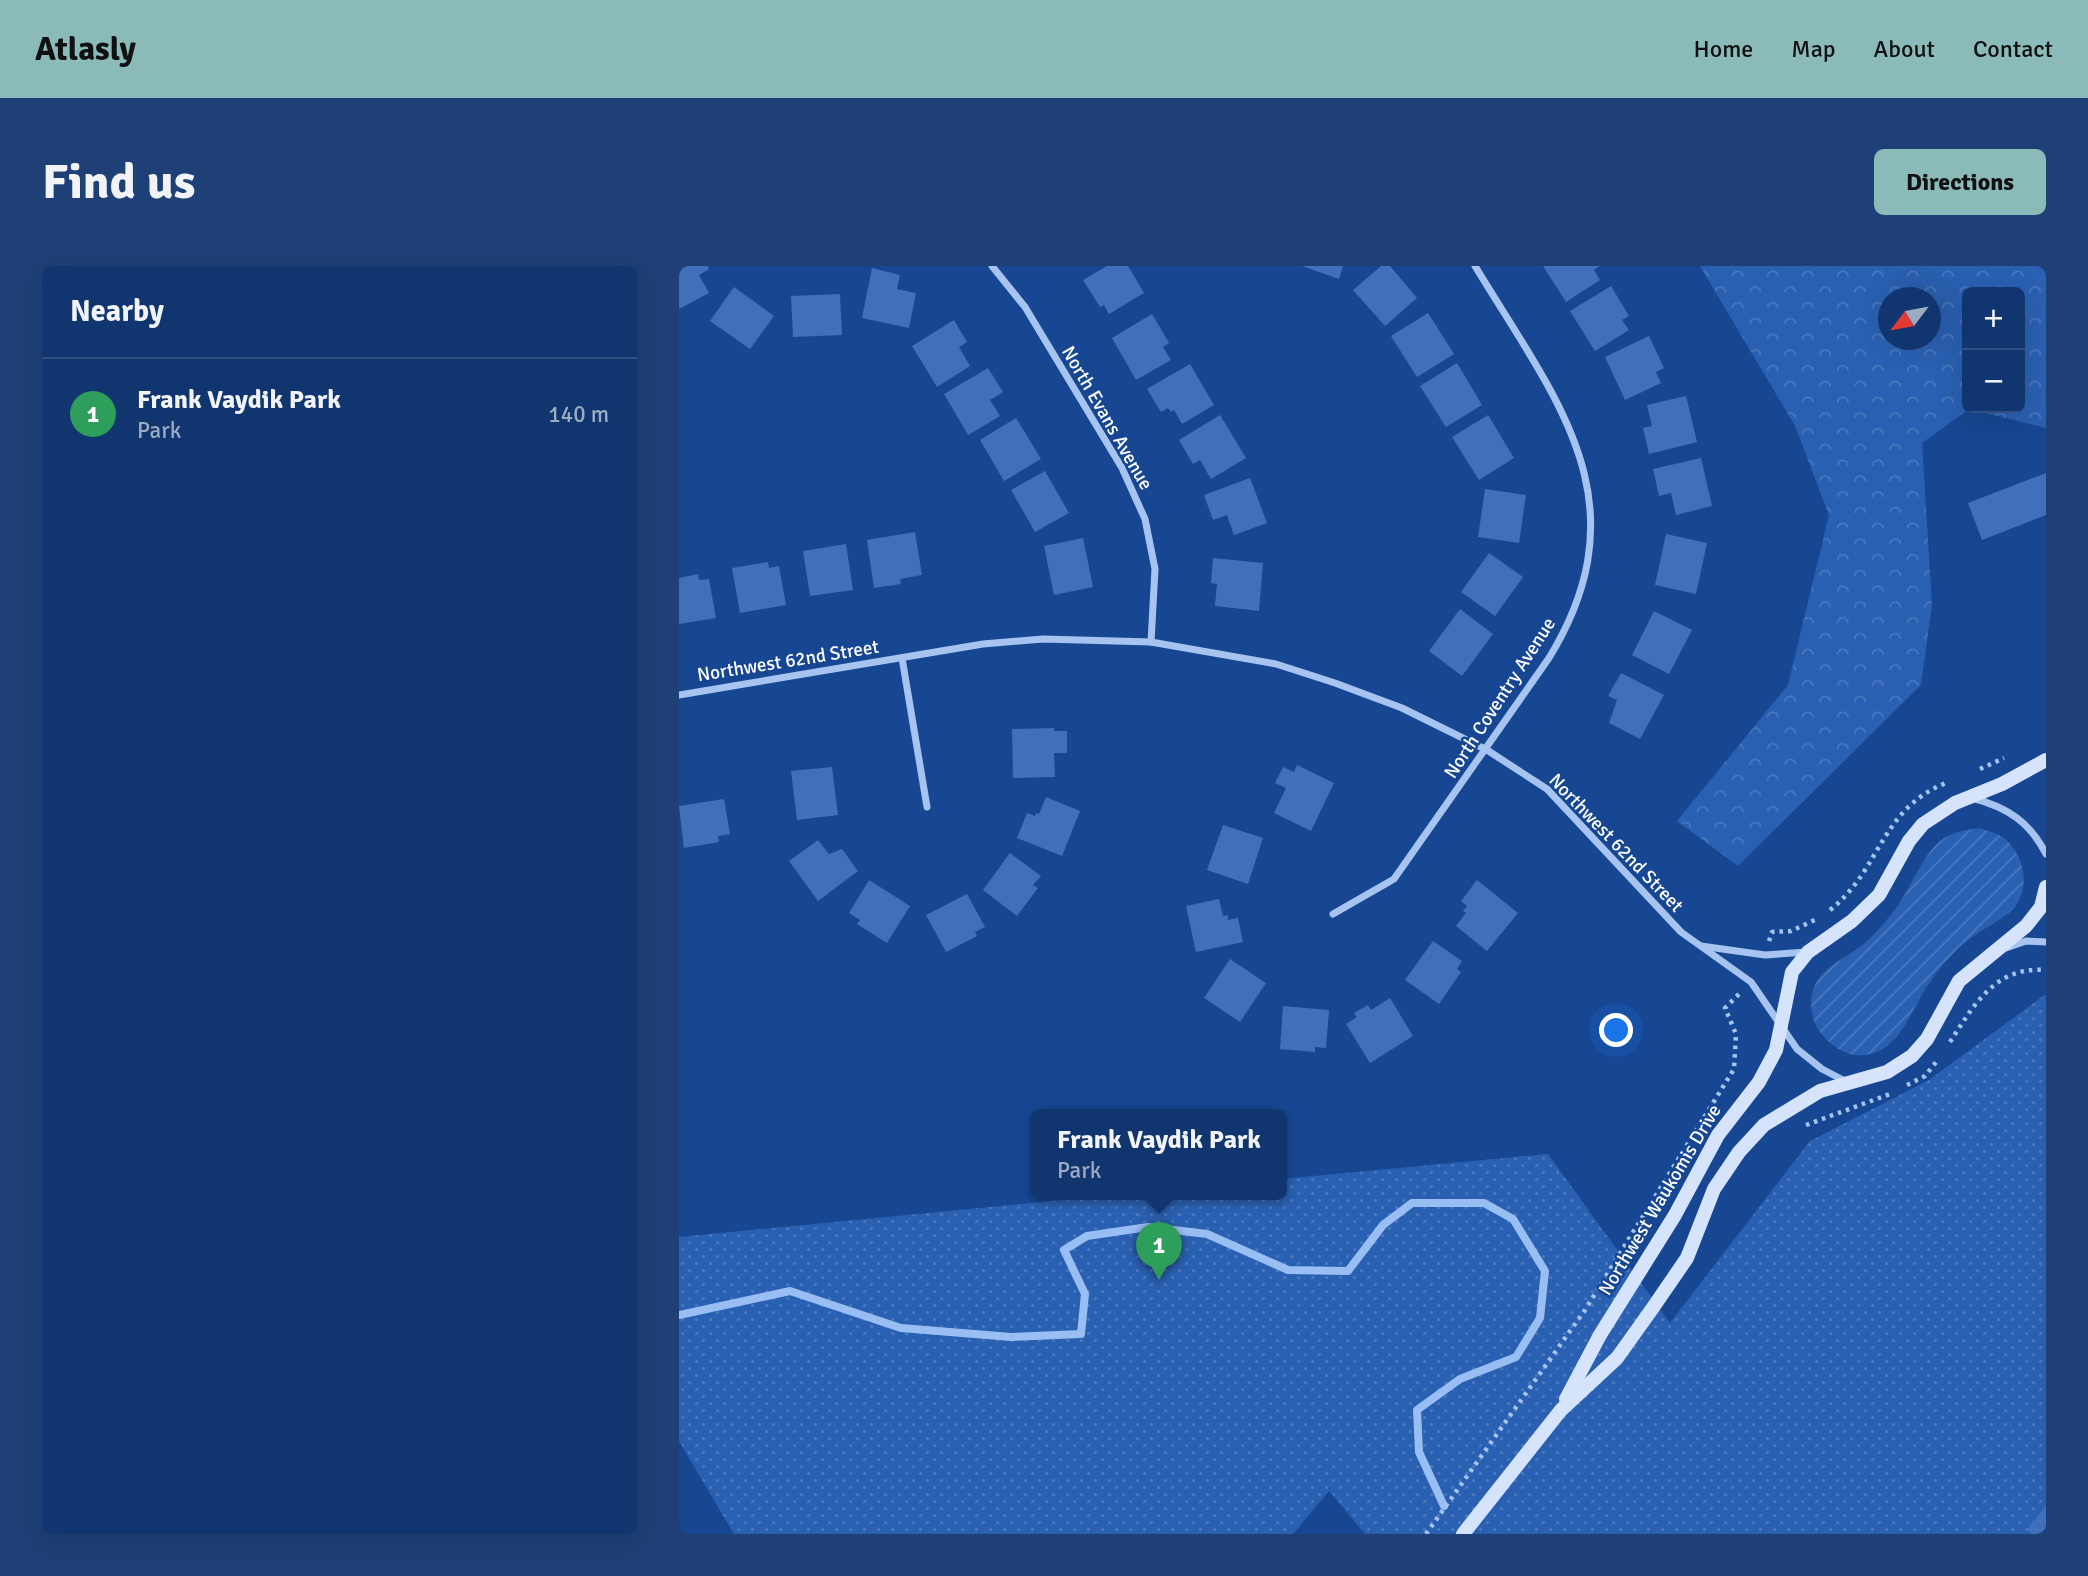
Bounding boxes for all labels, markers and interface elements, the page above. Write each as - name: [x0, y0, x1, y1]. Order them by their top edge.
- text: Atlasly: [35, 29, 136, 70]
- text: Home: [1693, 34, 1753, 64]
- text: Map: [1791, 34, 1836, 64]
- text: About: [1874, 34, 1935, 64]
- text: Contact: [1973, 34, 2053, 64]
- button: Directions: [1874, 149, 2046, 215]
- text: Find us: [42, 152, 195, 212]
- north arrow: [1878, 287, 1941, 350]
- map controls: [1962, 287, 2025, 413]
- button: +: [1962, 287, 2025, 350]
- text: Nearby: [70, 293, 164, 330]
- street label: North Evans Avenue: [1056, 342, 1158, 494]
- button: −: [1962, 350, 2025, 413]
- text: Frank Vaydik Park: [137, 384, 341, 416]
- text: 1: [87, 400, 99, 429]
- text: 140 m: [548, 400, 609, 429]
- text: Park: [137, 416, 181, 445]
- street label: North Coventry Avenue: [1439, 613, 1561, 783]
- street label: Northwest 62nd Street: [695, 635, 881, 687]
- street label: Northwest 62nd Street: [1544, 769, 1689, 918]
- your location: [1599, 1013, 1633, 1047]
- street label: Northwest Waukomis Drive: [1593, 1100, 1727, 1300]
- popup: [1031, 1109, 1287, 1200]
- text: Frank Vaydik Park: [1057, 1124, 1261, 1156]
- text: Park: [1057, 1156, 1101, 1185]
- pin: 1: [1136, 1222, 1182, 1280]

